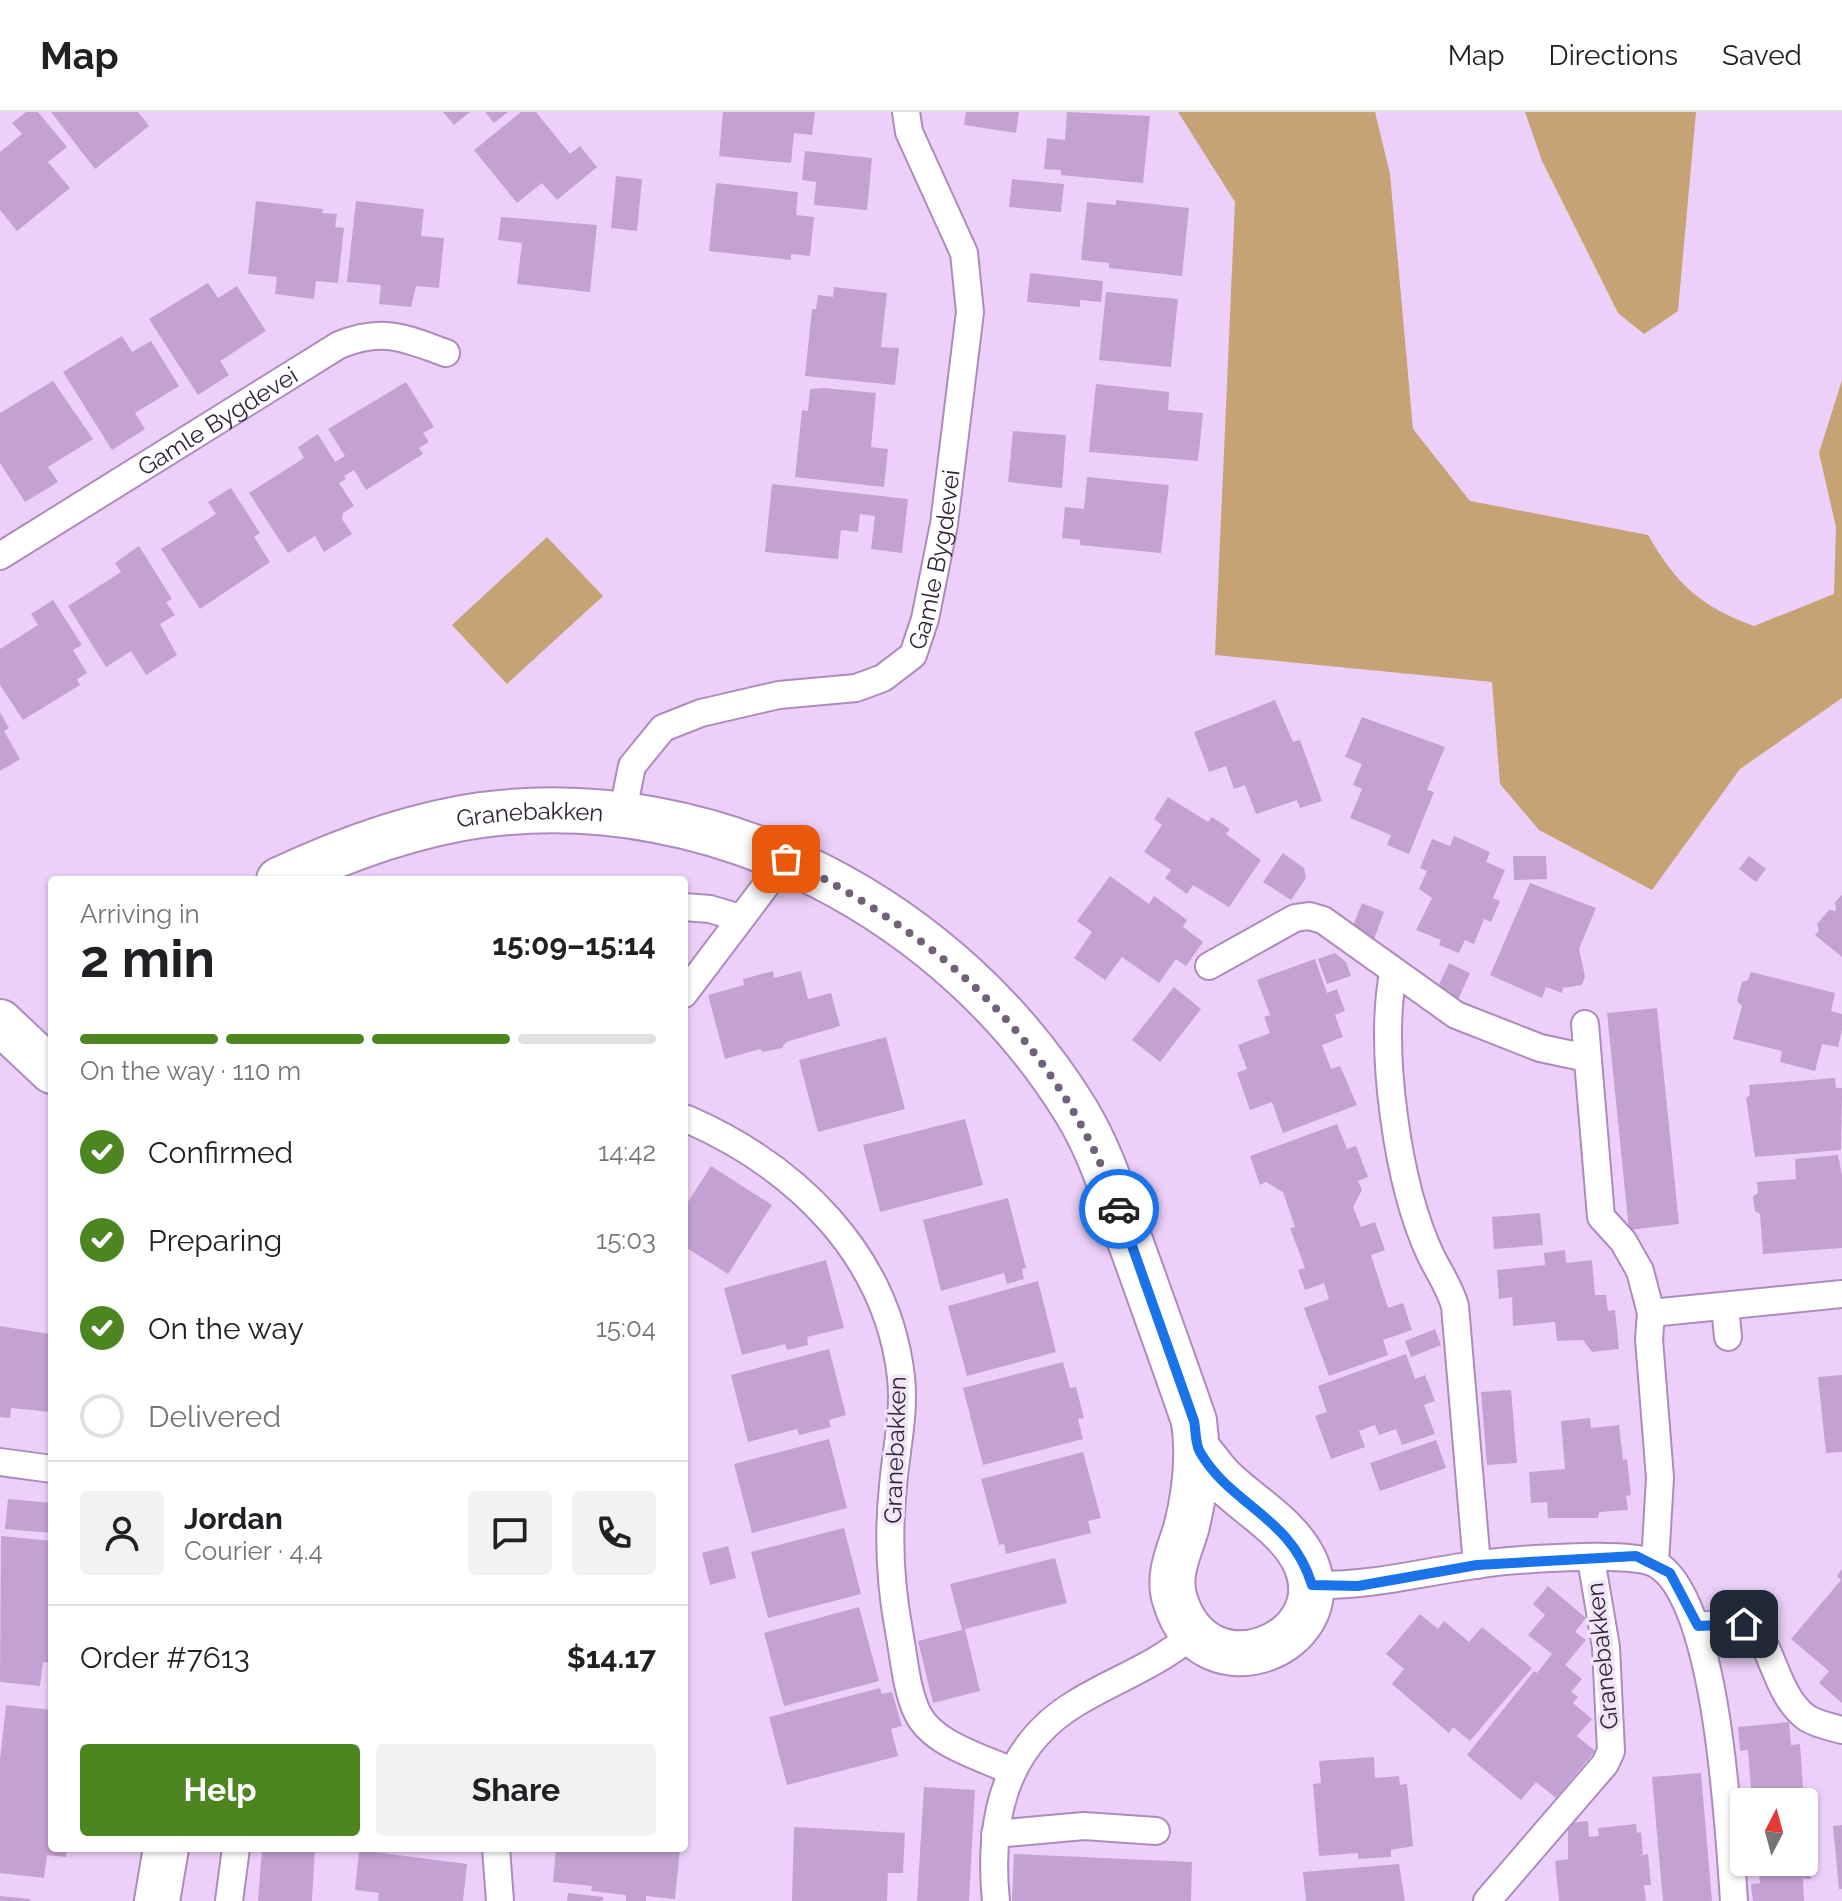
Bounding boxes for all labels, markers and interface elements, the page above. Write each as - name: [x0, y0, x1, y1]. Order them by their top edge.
- text: Map: [40, 33, 119, 78]
- text: Map: [1448, 39, 1505, 72]
- text: Directions: [1549, 39, 1678, 72]
- text: Saved: [1722, 39, 1802, 72]
- street label: Gamle Bygdevei: [132, 360, 303, 481]
- street label: Gamle Bygdevei: [901, 468, 965, 653]
- street label: Granebakken: [454, 796, 605, 833]
- pin: [752, 825, 820, 893]
- icon: bag: [764, 837, 808, 881]
- text: Arriving in: [80, 899, 200, 929]
- text: 15:09–15:14: [492, 927, 656, 962]
- text: 2 min: [80, 928, 215, 989]
- text: On the way · 110 m: [80, 1056, 301, 1086]
- icon: check: [80, 1130, 124, 1174]
- text: Confirmed: [148, 1135, 293, 1170]
- text: 14:42: [598, 1137, 656, 1167]
- courier: [1079, 1169, 1159, 1249]
- icon: car: [1097, 1187, 1141, 1231]
- icon: check: [80, 1218, 124, 1262]
- text: Preparing: [148, 1223, 282, 1258]
- text: 15:03: [596, 1225, 656, 1255]
- icon: check: [80, 1306, 124, 1350]
- text: On the way: [148, 1311, 304, 1346]
- text: 15:04: [596, 1313, 656, 1343]
- street label: Granebakken: [878, 1376, 912, 1524]
- text: Delivered: [148, 1399, 281, 1434]
- button: person: [80, 1491, 164, 1575]
- button: chat: [468, 1491, 552, 1575]
- button: phone: [572, 1491, 656, 1575]
- text: Jordan: [184, 1501, 283, 1536]
- text: Courier · 4.4: [184, 1536, 323, 1566]
- street label: Granebakken: [1580, 1581, 1624, 1731]
- pin: [1710, 1590, 1778, 1658]
- icon: home: [1722, 1602, 1766, 1646]
- text: Order #7613: [80, 1640, 250, 1675]
- text: $14.17: [567, 1640, 656, 1675]
- button: Help: [80, 1744, 360, 1836]
- button: Share: [376, 1744, 656, 1836]
- north arrow: [1730, 1788, 1818, 1876]
- map controls: [1730, 1788, 1818, 1876]

